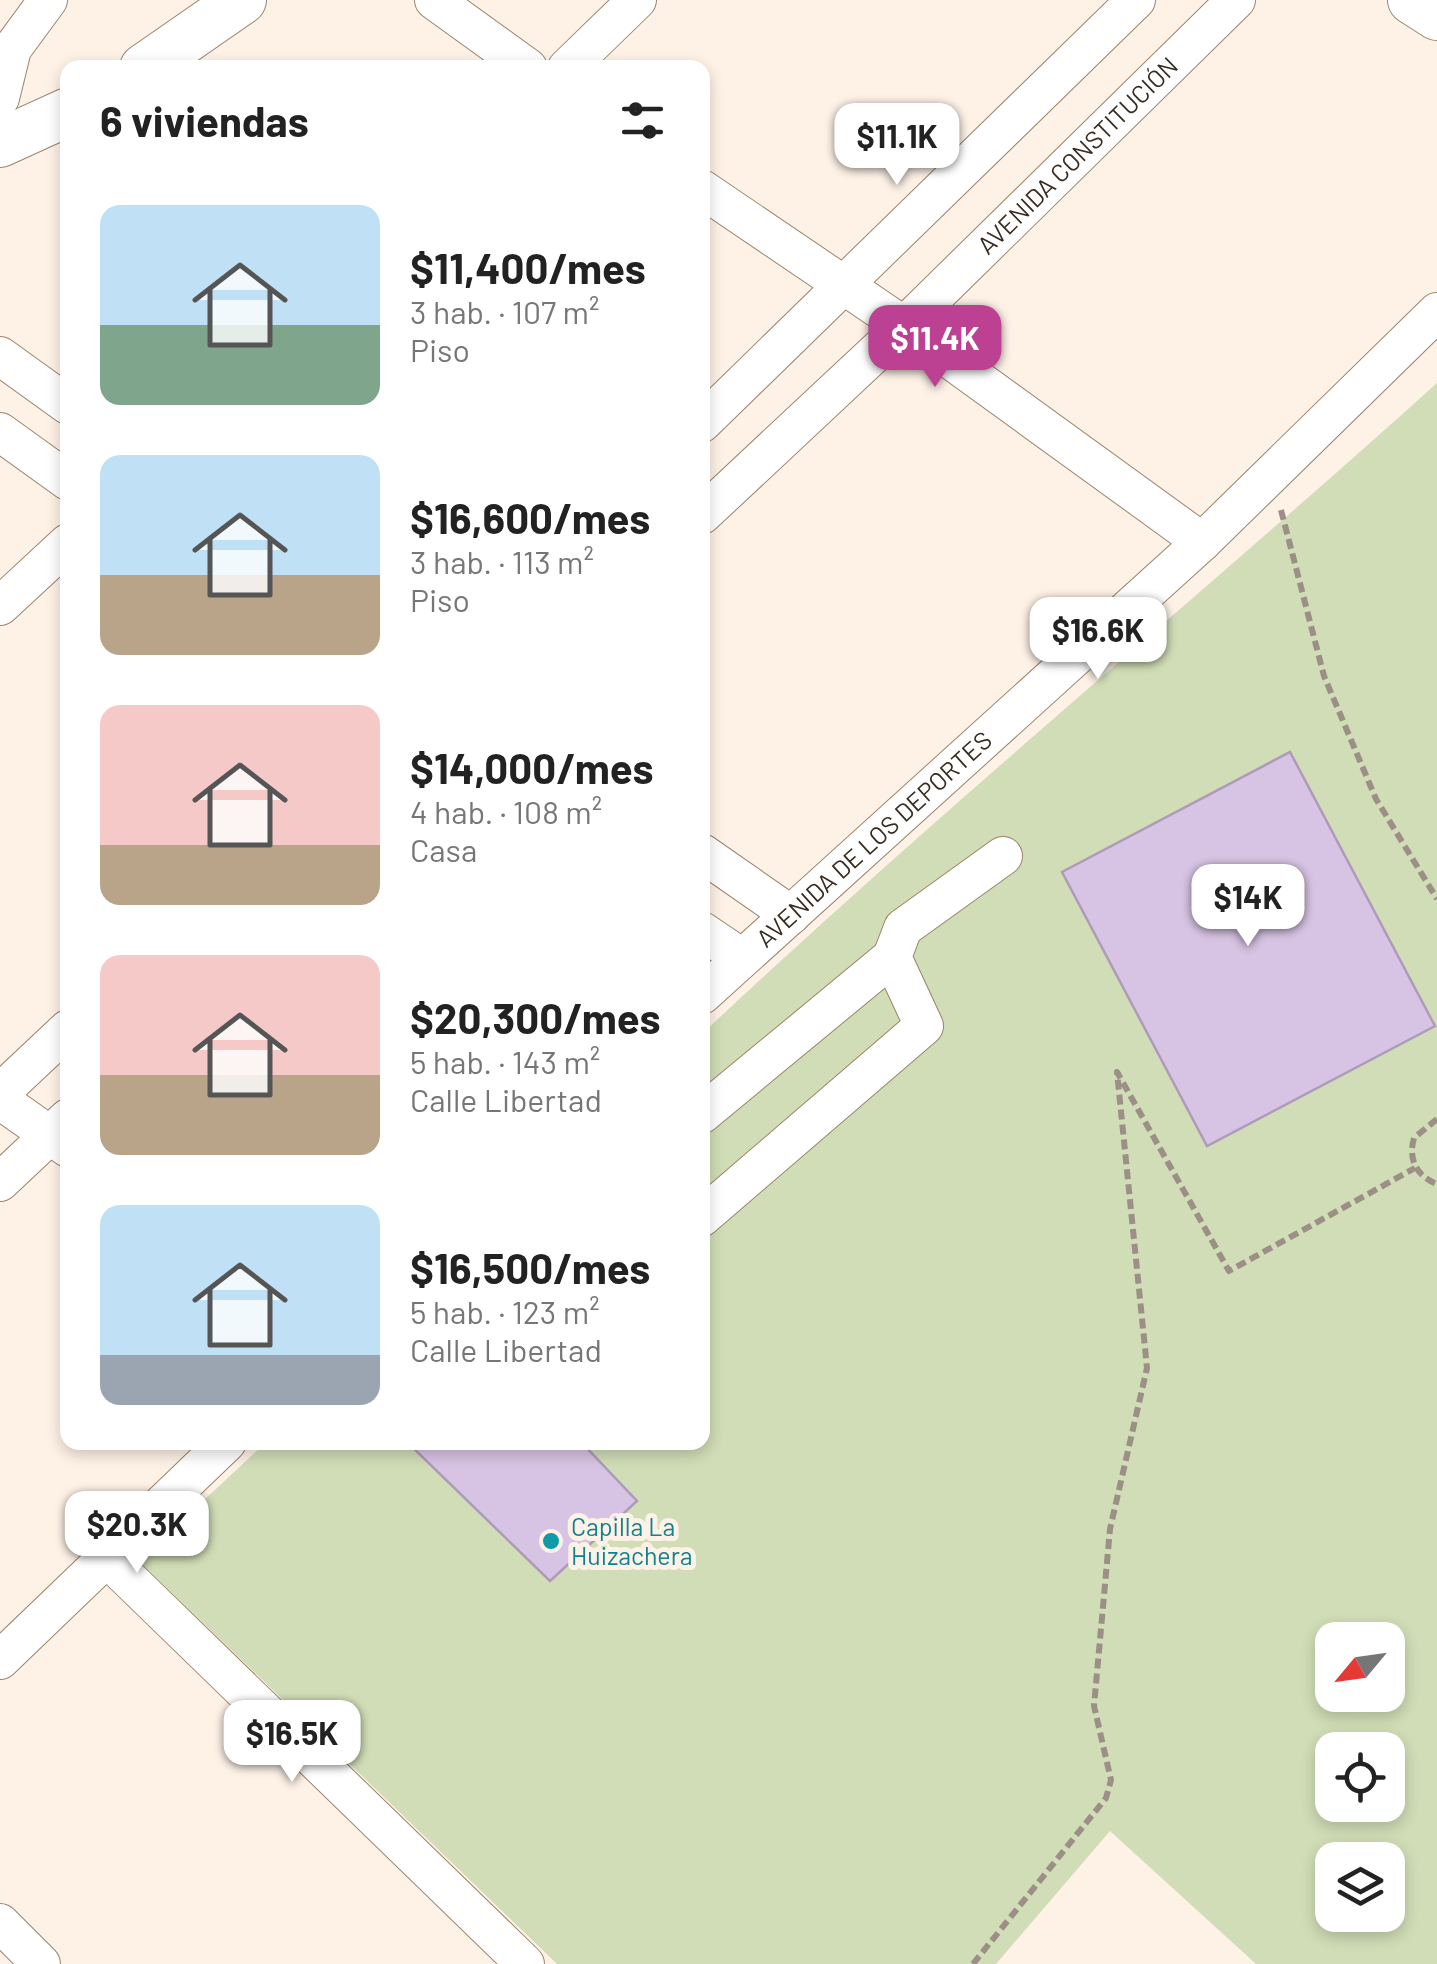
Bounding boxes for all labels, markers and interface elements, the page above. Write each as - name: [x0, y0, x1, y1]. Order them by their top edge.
- street label: AVENIDA CONSTITUCIÓN: [971, 50, 1183, 260]
- icon: filters: [615, 93, 670, 148]
- text: 6 viviendas: [100, 95, 309, 145]
- pin: $11.1K: [816, 103, 978, 188]
- text: $11.1K: [856, 116, 938, 154]
- text: $11,400/mes: [410, 242, 646, 292]
- icon: home: [180, 245, 300, 365]
- text: 3 hab. · 107 m²: [410, 292, 599, 330]
- pin: $11.4K: [854, 305, 1016, 390]
- text: $11.4K: [890, 318, 980, 356]
- text: Piso: [410, 330, 470, 368]
- text: $16,600/mes: [410, 492, 650, 542]
- icon: home: [180, 495, 300, 615]
- text: 3 hab. · 113 m²: [410, 542, 594, 580]
- text: Piso: [410, 580, 470, 618]
- pin: $16.6K: [1017, 597, 1179, 682]
- text: $16.6K: [1052, 610, 1144, 648]
- street label: AVENIDA DE LOS DEPORTES: [749, 724, 997, 953]
- text: $14,000/mes: [410, 742, 653, 792]
- icon: home: [180, 745, 300, 865]
- text: 4 hab. · 108 m²: [410, 792, 602, 830]
- text: Casa: [410, 830, 477, 868]
- pin: $14K: [1189, 864, 1307, 949]
- text: $14K: [1213, 877, 1283, 915]
- text: $20,300/mes: [410, 992, 661, 1042]
- icon: home: [180, 995, 300, 1115]
- text: 5 hab. · 143 m²: [410, 1042, 600, 1080]
- text: Calle Libertad: [410, 1080, 602, 1118]
- text: $16,500/mes: [410, 1242, 650, 1292]
- icon: home: [180, 1245, 300, 1365]
- text: 5 hab. · 123 m²: [410, 1292, 600, 1330]
- text: Calle Libertad: [410, 1330, 602, 1368]
- pin: $20.3K: [56, 1491, 218, 1576]
- text: $20.3K: [87, 1504, 187, 1542]
- place label: Capilla La Huizachera: [571, 1511, 692, 1570]
- marker: Capilla La Huizachera: [540, 1530, 562, 1552]
- north arrow: [1315, 1622, 1405, 1712]
- map controls: [1315, 1622, 1405, 1932]
- pin: $16.5K: [211, 1700, 373, 1785]
- text: $16.5K: [246, 1713, 338, 1751]
- button: locate: [1315, 1732, 1405, 1822]
- button: layers: [1315, 1842, 1405, 1932]

